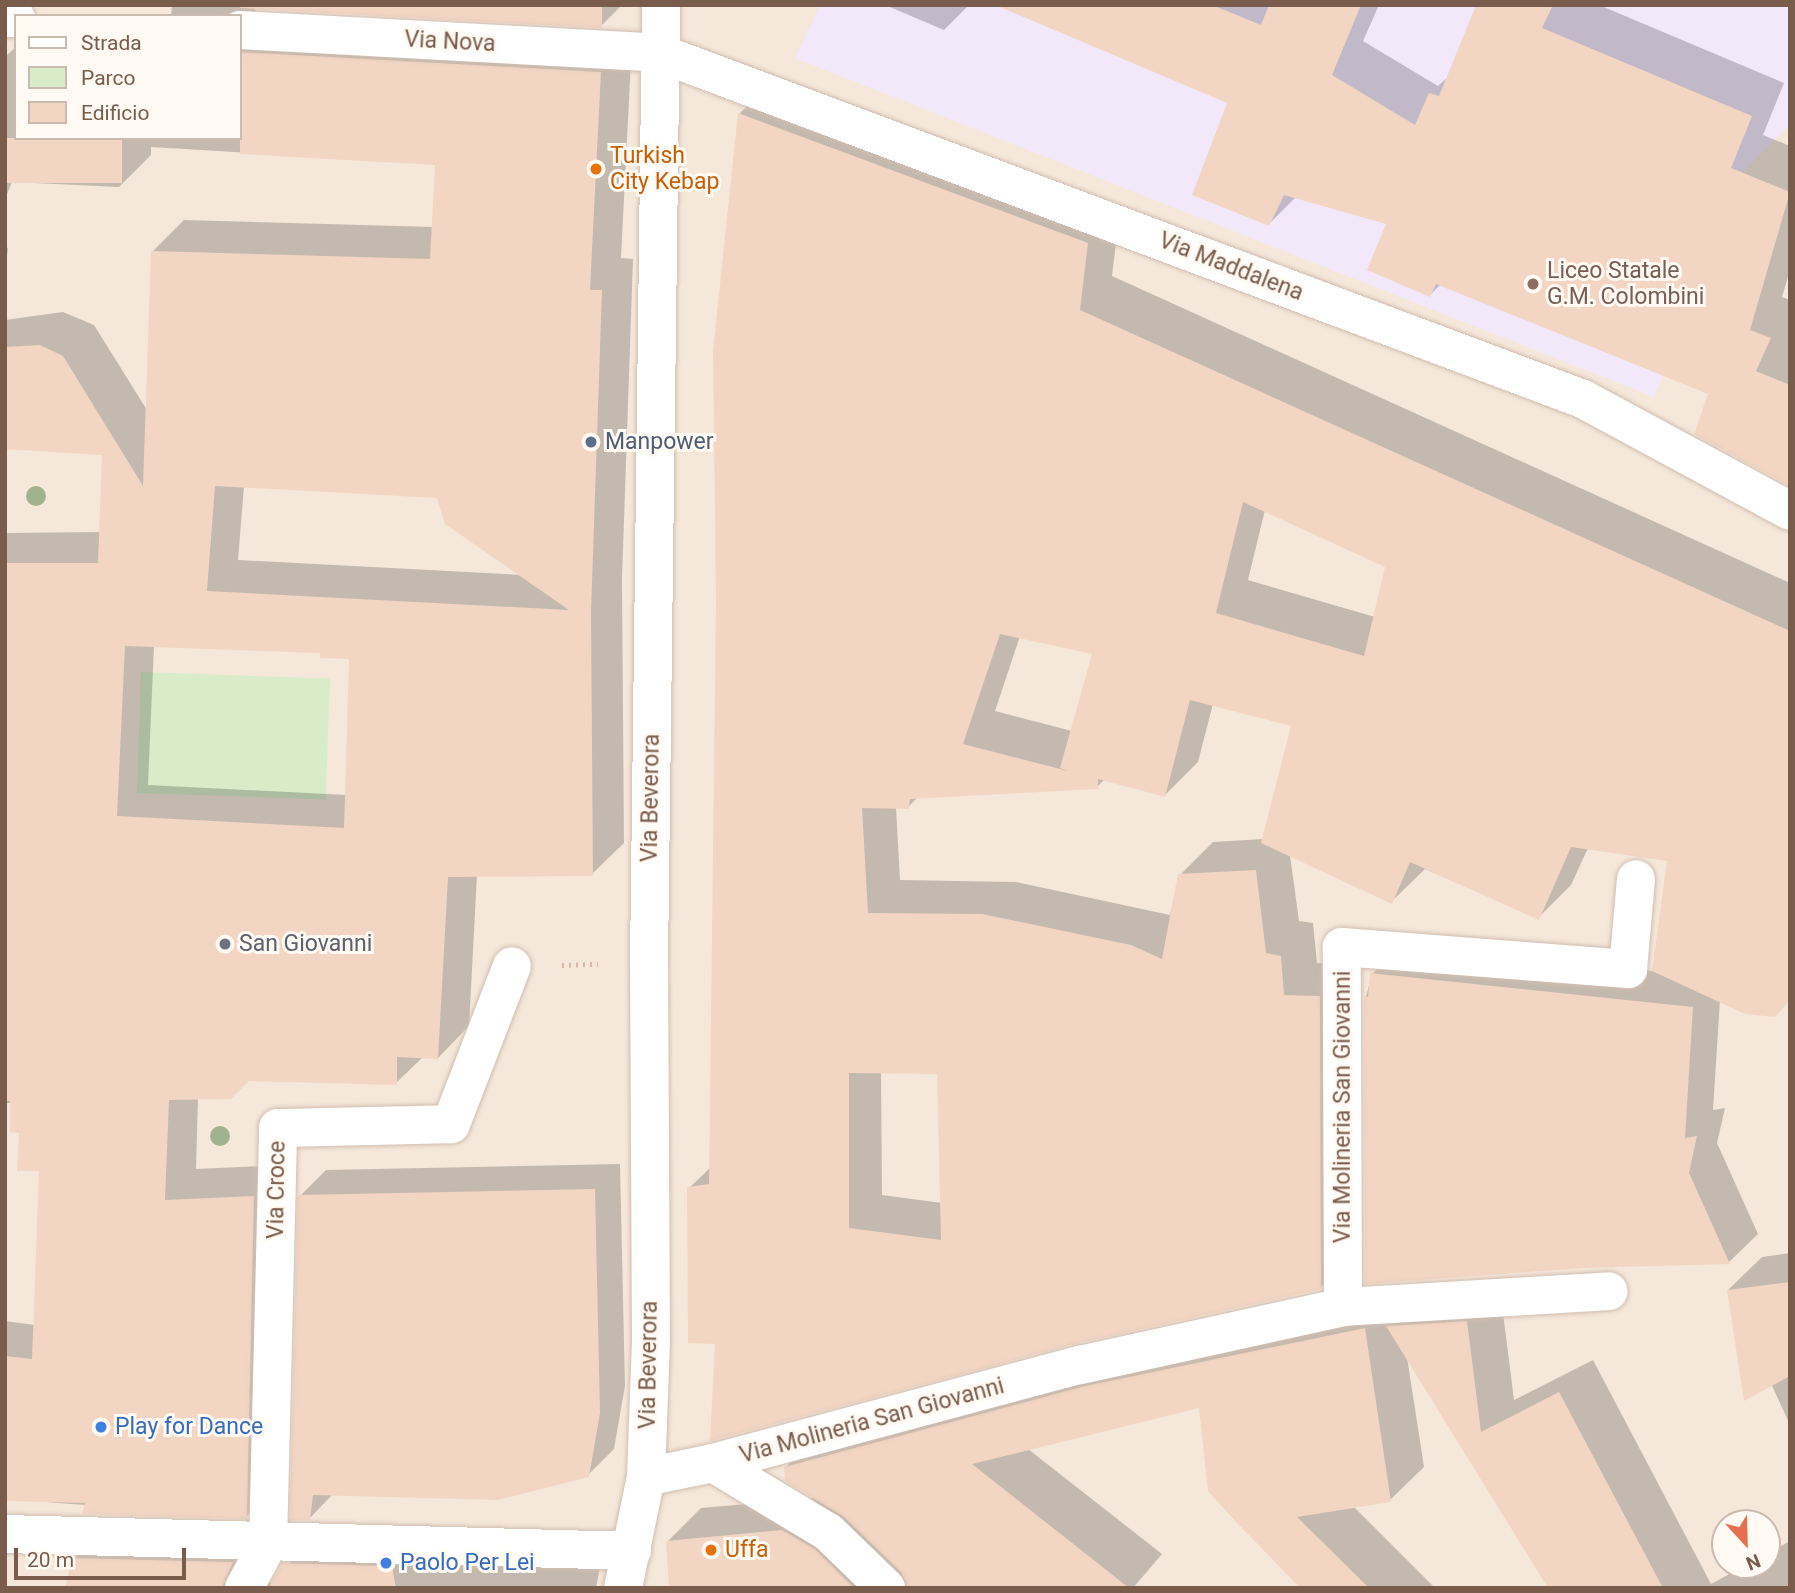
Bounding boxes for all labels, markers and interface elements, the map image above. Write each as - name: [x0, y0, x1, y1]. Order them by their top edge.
- legend: [14, 14, 242, 140]
- street label: Via Nova: [404, 26, 496, 58]
- text: Strada: [81, 31, 142, 55]
- text: Parco: [81, 66, 135, 90]
- text: Edificio: [81, 101, 149, 125]
- place label: Turkish City Kebap: [610, 142, 719, 196]
- marker: Turkish City Kebap: [588, 161, 604, 177]
- street label: Via Maddalena: [1155, 227, 1307, 307]
- place label: Liceo Statale G.M. Colombini: [1547, 257, 1704, 311]
- marker: Liceo Statale G.M. Colombini: [1525, 276, 1541, 292]
- place label: Manpower: [605, 428, 714, 456]
- marker: Manpower: [583, 434, 599, 450]
- street label: Via Beverora: [636, 733, 666, 863]
- place label: San Giovanni: [239, 930, 372, 958]
- marker: San Giovanni: [217, 936, 233, 952]
- street label: Via Molineria San Giovanni: [1329, 971, 1357, 1243]
- street label: Via Croce: [262, 1141, 292, 1239]
- street label: Via Beverora: [634, 1300, 664, 1430]
- street label: Via Molineria San Giovanni: [737, 1372, 1007, 1470]
- place label: Play for Dance: [115, 1413, 263, 1441]
- marker: Play for Dance: [93, 1419, 109, 1435]
- north arrow: [1711, 1509, 1781, 1579]
- scale bar: [18, 1534, 189, 1578]
- place label: Uffa: [725, 1536, 768, 1564]
- marker: Uffa: [703, 1542, 719, 1558]
- text: 20 m: [27, 1548, 74, 1572]
- place label: Paolo Per Lei: [400, 1549, 535, 1577]
- text: N: [1743, 1549, 1764, 1575]
- marker: Paolo Per Lei: [378, 1555, 394, 1571]

